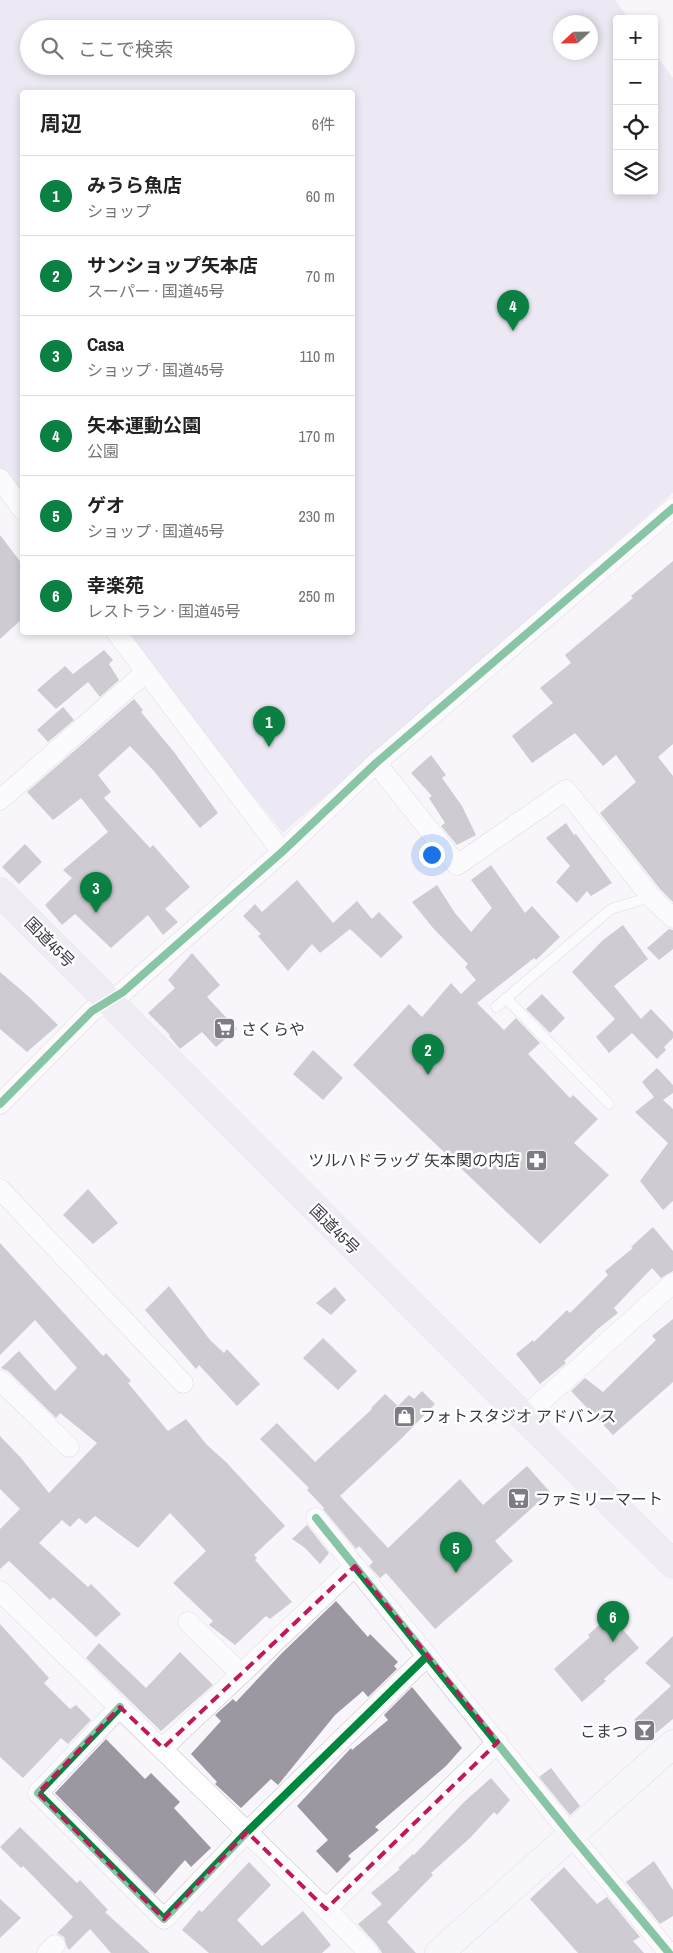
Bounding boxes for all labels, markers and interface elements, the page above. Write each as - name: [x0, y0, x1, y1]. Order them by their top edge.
- north arrow: [553, 15, 598, 60]
- map controls: [613, 15, 658, 195]
- button: +: [613, 15, 658, 60]
- search box: [20, 20, 355, 75]
- icon: search: [38, 34, 66, 62]
- text: ここで検索: [78, 36, 173, 62]
- button: −: [613, 60, 658, 105]
- button: locate: [613, 105, 658, 150]
- text: 周辺: [40, 109, 82, 138]
- text: 6件: [312, 113, 335, 135]
- button: layers: [613, 150, 658, 195]
- text: みうら魚店: [87, 172, 182, 198]
- text: 1: [52, 185, 60, 207]
- text: 60 m: [306, 185, 335, 207]
- text: ショップ: [87, 200, 151, 222]
- text: サンショップ矢本店: [87, 252, 258, 278]
- text: 2: [52, 265, 60, 287]
- text: 70 m: [306, 265, 335, 287]
- text: スーパー · 国道45号: [87, 280, 224, 302]
- pin: 4: [497, 290, 529, 331]
- text: Casa: [87, 331, 124, 357]
- text: 3: [52, 345, 60, 367]
- text: 110 m: [299, 345, 335, 367]
- text: ショップ · 国道45号: [87, 359, 225, 381]
- text: 矢本運動公園: [87, 412, 201, 438]
- text: 4: [52, 425, 60, 447]
- text: 170 m: [299, 425, 335, 447]
- text: 公園: [87, 440, 119, 462]
- text: ゲオ: [87, 492, 125, 518]
- text: 5: [52, 505, 60, 527]
- text: 230 m: [299, 505, 335, 527]
- text: ショップ · 国道45号: [87, 520, 225, 542]
- text: 幸楽苑: [87, 572, 144, 598]
- text: 6: [52, 585, 60, 607]
- text: 250 m: [299, 585, 335, 607]
- text: レストラン · 国道45号: [87, 600, 241, 622]
- pin: 1: [253, 706, 285, 747]
- your location: [419, 842, 445, 868]
- pin: 3: [80, 872, 112, 913]
- street label: 国道45号: [20, 912, 80, 972]
- supermarket icon: さくらや: [213, 1017, 237, 1041]
- place label: さくらや: [241, 1018, 305, 1040]
- pin: 2: [412, 1034, 444, 1075]
- pharmacy icon: ツルハドラッグ 矢本関の内店: [524, 1148, 548, 1172]
- place label: ツルハドラッグ 矢本関の内店: [308, 1149, 520, 1171]
- street label: 国道45号: [305, 1199, 365, 1259]
- shop icon: フォトスタジオ アドバンス: [392, 1404, 416, 1428]
- place label: フォトスタジオ アドバンス: [420, 1405, 616, 1427]
- supermarket icon: ファミリーマート: [507, 1487, 531, 1511]
- place label: ファミリーマート: [535, 1488, 663, 1510]
- pin: 5: [440, 1532, 472, 1573]
- pin: 6: [597, 1601, 629, 1642]
- bar icon: こまつ: [632, 1719, 656, 1743]
- place label: こまつ: [580, 1720, 628, 1742]

